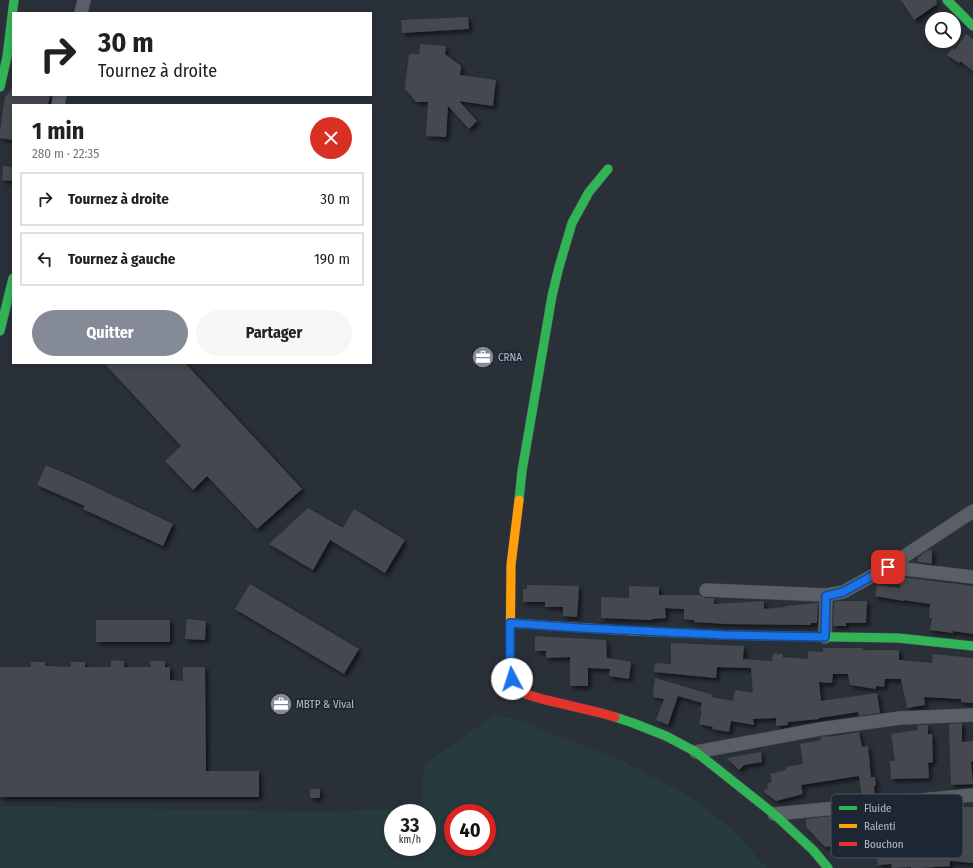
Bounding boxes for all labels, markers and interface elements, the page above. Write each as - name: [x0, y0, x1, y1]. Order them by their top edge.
- map controls: [925, 12, 961, 48]
- button: search: [925, 12, 961, 48]
- text: 30 m: [98, 26, 154, 59]
- icon: right: [32, 28, 84, 80]
- text: Tournez à droite: [98, 60, 217, 82]
- text: 1 min: [32, 117, 84, 145]
- button: close: [310, 117, 352, 159]
- text: 280 m · 22:35: [32, 146, 99, 161]
- icon: right: [34, 188, 56, 210]
- text: Tournez à droite: [68, 190, 169, 208]
- text: 30 m: [320, 190, 350, 208]
- icon: left: [34, 248, 56, 270]
- text: Tournez à gauche: [68, 250, 175, 268]
- text: 190 m: [314, 250, 350, 268]
- button: Quitter: [32, 310, 188, 356]
- button: Partager: [196, 310, 352, 356]
- office icon: CRNA: [470, 344, 496, 370]
- place label: CRNA: [498, 351, 522, 364]
- pin: [871, 550, 905, 584]
- icon: arrive: [877, 556, 899, 578]
- position arrow: [491, 658, 533, 700]
- office icon: MBTP & Vival: [268, 691, 294, 717]
- place label: MBTP & Vival: [296, 698, 354, 711]
- legend: [831, 794, 963, 858]
- text: Fluide: [864, 802, 891, 815]
- speed limit sign: 40: [444, 804, 496, 856]
- text: 33: [401, 813, 419, 837]
- text: Ralenti: [864, 820, 896, 833]
- text: km/h: [399, 834, 421, 846]
- text: Bouchon: [864, 838, 904, 851]

